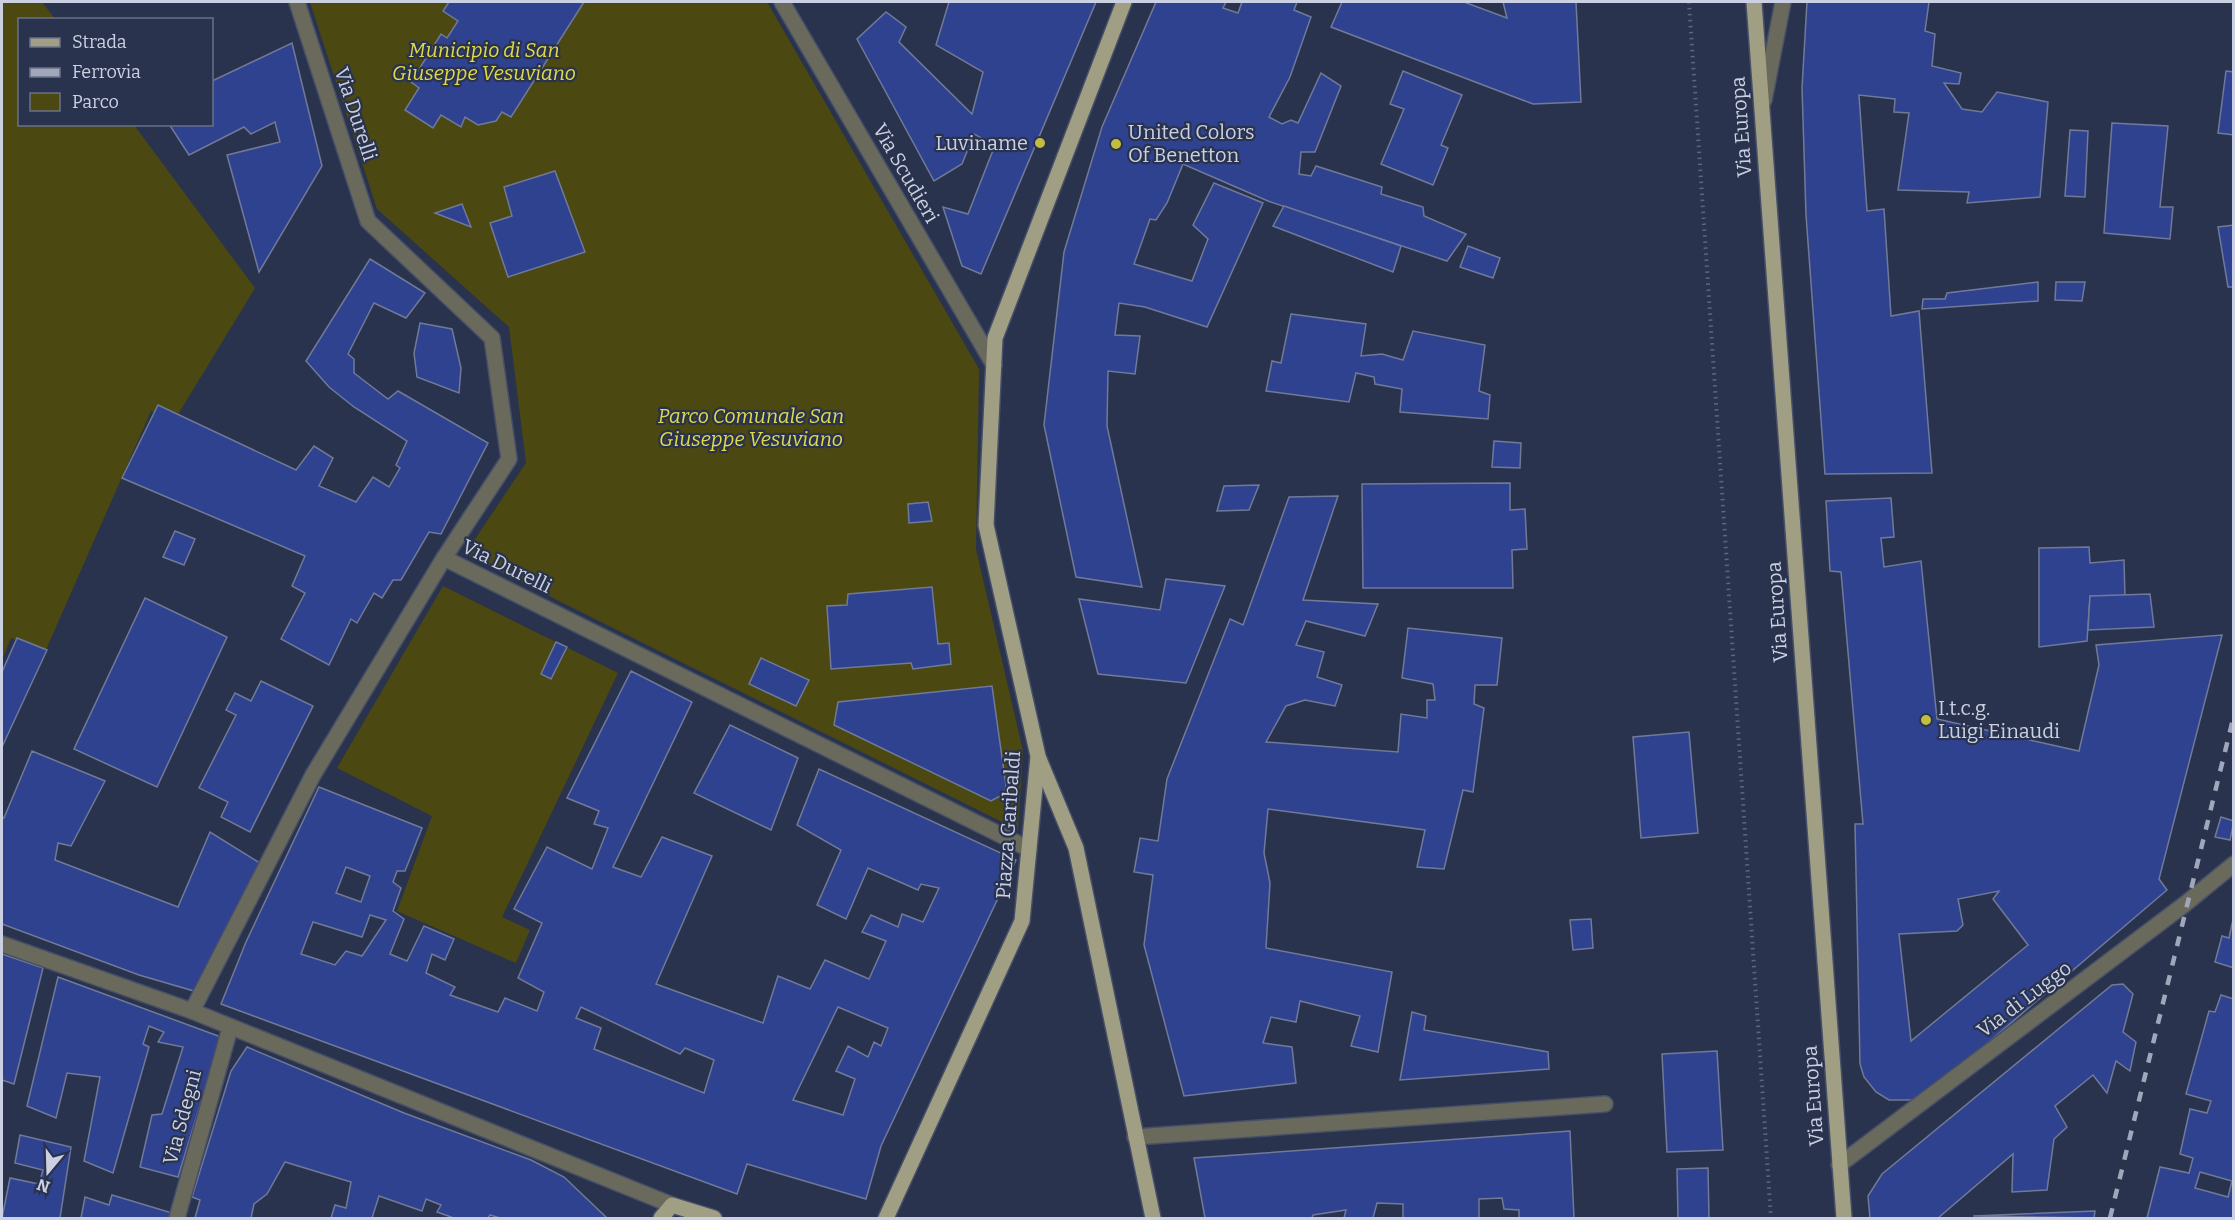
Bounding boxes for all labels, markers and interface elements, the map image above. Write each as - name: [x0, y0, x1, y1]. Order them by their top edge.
- legend: [18, 18, 213, 126]
- text: Strada: [72, 31, 127, 53]
- park label: Municipio di San Giuseppe Vesuviano: [392, 38, 576, 85]
- text: Ferrovia: [72, 61, 141, 83]
- street label: Via Durelli: [330, 64, 382, 164]
- street label: Via Europa: [1726, 76, 1756, 178]
- text: Parco: [72, 91, 119, 113]
- street label: Via Scudieri: [868, 119, 944, 227]
- place label: United Colors Of Benetton: [1128, 120, 1255, 167]
- place label: Luviname: [935, 131, 1028, 155]
- marker: Luviname: [1033, 136, 1047, 150]
- marker: United Colors Of Benetton: [1109, 137, 1123, 151]
- park label: Parco Comunale San Giuseppe Vesuviano: [658, 404, 844, 451]
- street label: Via Durelli: [458, 534, 556, 598]
- street label: Via Europa: [1762, 561, 1792, 663]
- place label: I.t.c.g. Luigi Einaudi: [1938, 696, 2060, 743]
- marker: I.t.c.g. Luigi Einaudi: [1919, 713, 1933, 727]
- street label: Piazza Garibaldi: [991, 750, 1025, 900]
- street label: Via di Luggo: [1972, 956, 2076, 1042]
- street label: Via Europa: [1798, 1045, 1828, 1147]
- street label: Via Sdegni: [158, 1067, 206, 1167]
- north arrow: [18, 1142, 78, 1202]
- text: N: [34, 1175, 52, 1197]

